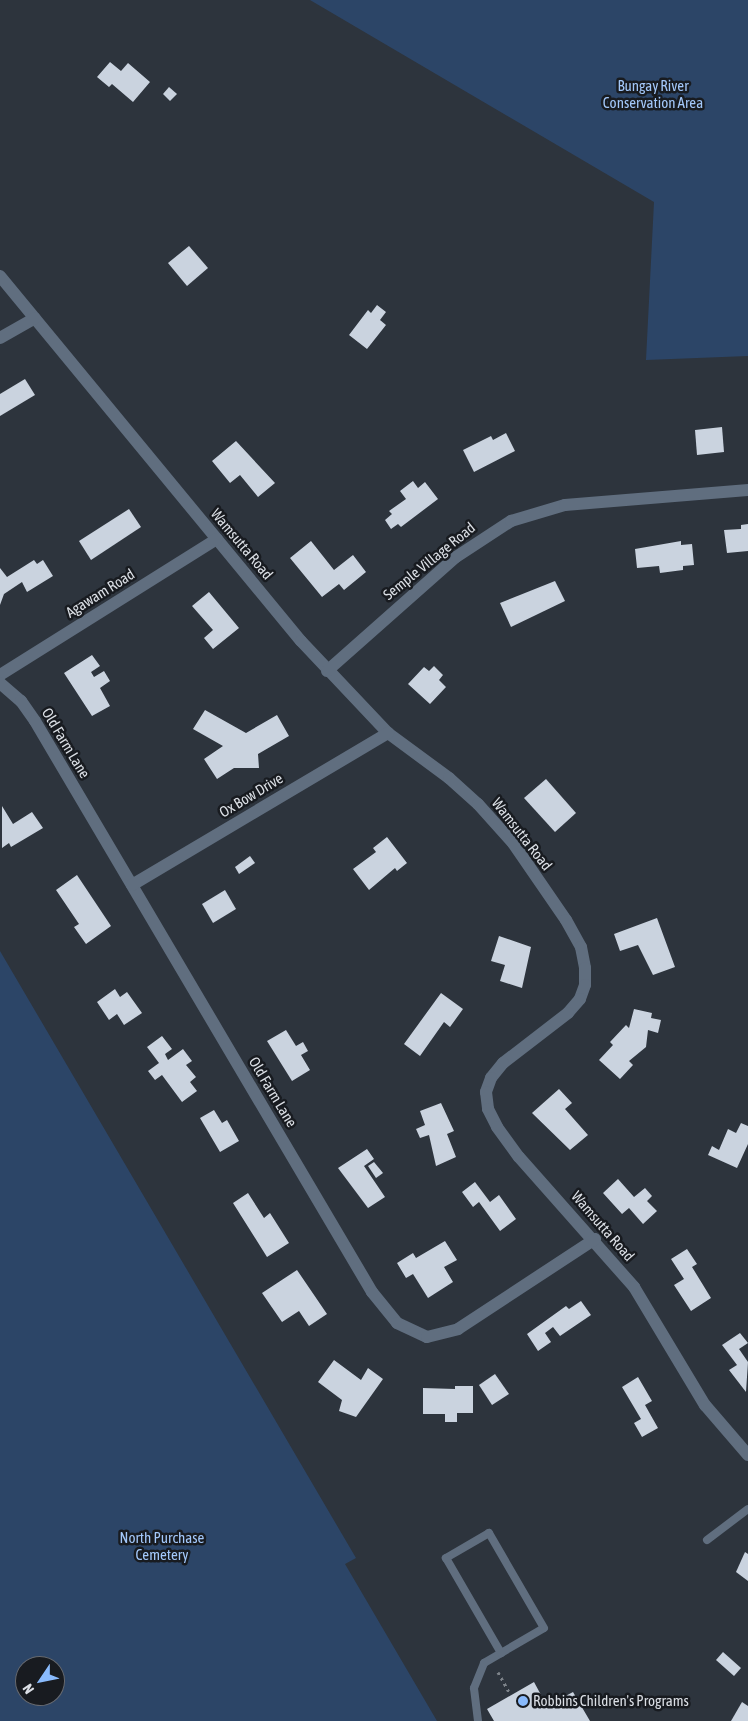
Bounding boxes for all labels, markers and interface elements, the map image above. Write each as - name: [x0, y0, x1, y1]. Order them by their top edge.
- park label: Bungay River Conservation Area: [603, 76, 703, 111]
- street label: Wamsutta Road: [207, 505, 277, 583]
- street label: Semple Village Road: [379, 518, 479, 604]
- street label: Agawam Road: [62, 565, 138, 621]
- street label: Old Farm Lane: [38, 705, 94, 781]
- street label: Ox Bow Drive: [216, 769, 286, 821]
- street label: Wamsutta Road: [488, 794, 556, 874]
- street label: Old Farm Lane: [245, 1054, 301, 1130]
- street label: Wamsutta Road: [568, 1187, 638, 1265]
- park label: North Purchase Cemetery: [120, 1528, 204, 1563]
- north arrow: [15, 1656, 65, 1706]
- text: N: [19, 1681, 37, 1697]
- place label: Robbins Children's Programs: [533, 1692, 689, 1710]
- marker: Robbins Children's Programs: [517, 1695, 529, 1707]

